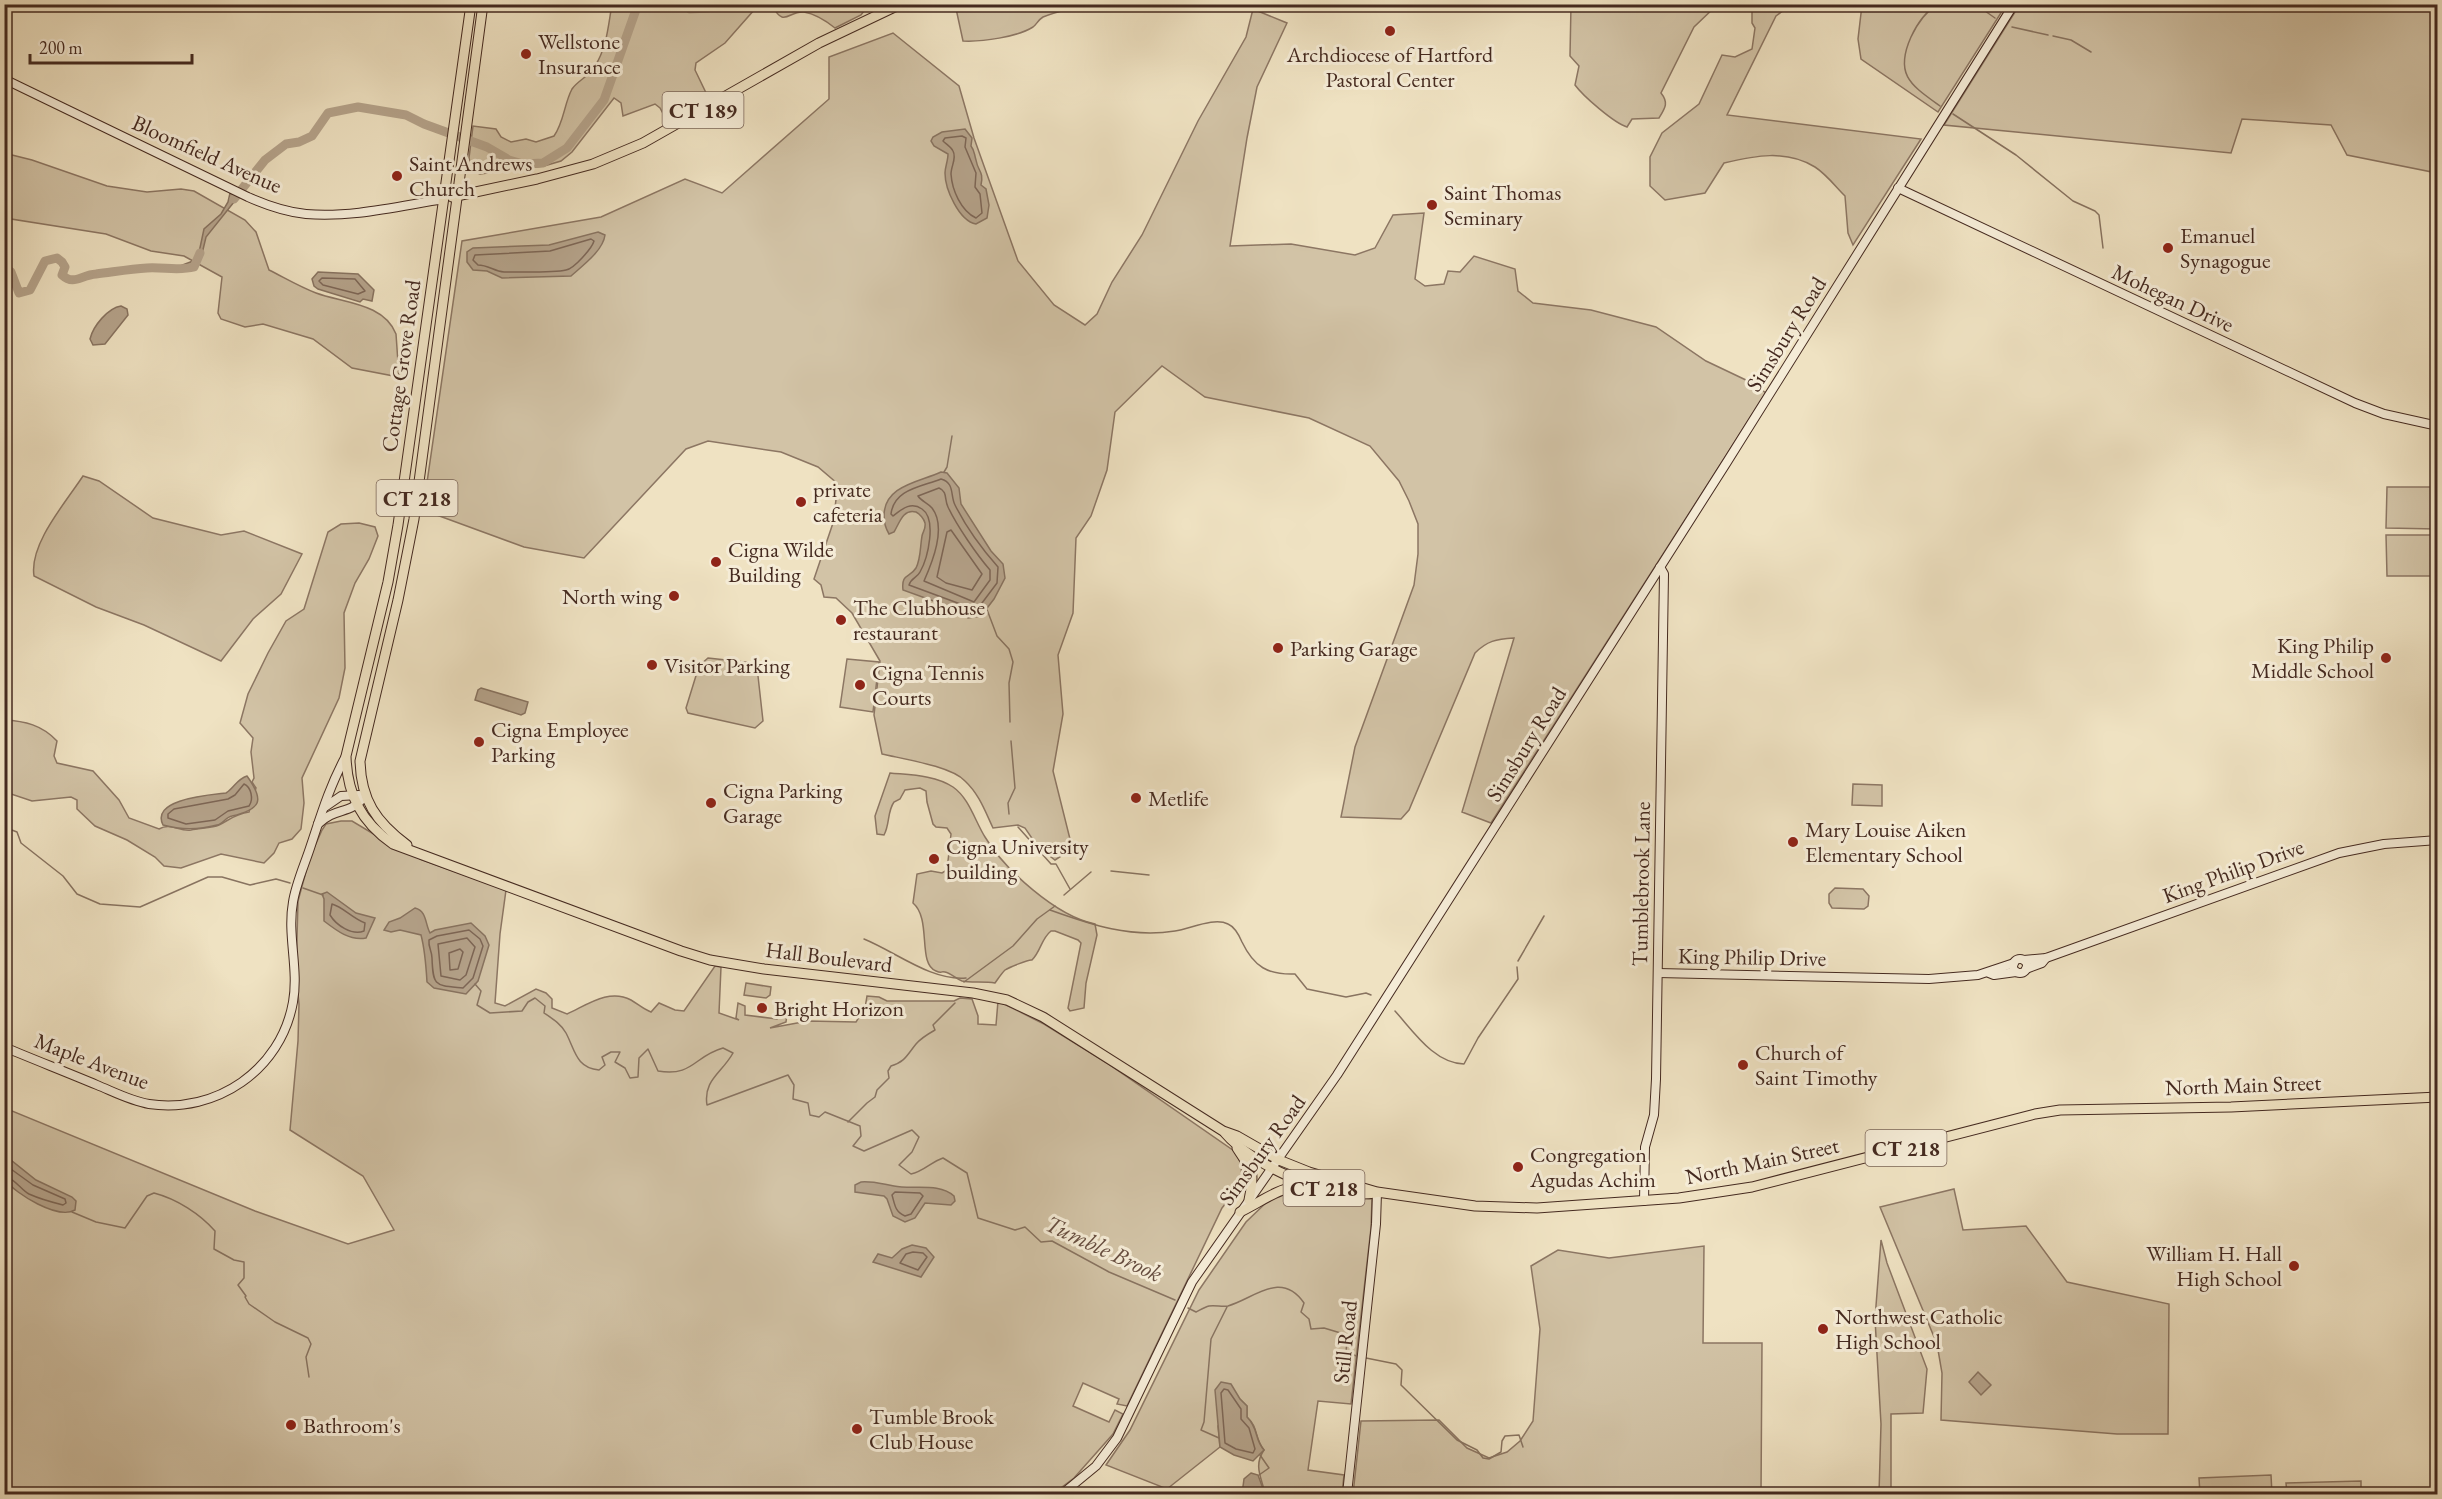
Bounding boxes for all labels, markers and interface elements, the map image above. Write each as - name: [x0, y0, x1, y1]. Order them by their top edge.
- marker: Archdiocese of Hartford Pastoral Center: [1383, 24, 1397, 38]
- scale bar: [30, 27, 192, 65]
- place label: Wellstone Insurance: [538, 27, 621, 81]
- text: 200 m: [39, 36, 83, 59]
- place label: Archdiocese of Hartford Pastoral Center: [1286, 40, 1494, 94]
- marker: Wellstone Insurance: [519, 47, 533, 61]
- road number: CT 189: [662, 92, 744, 128]
- street label: Bloomfield Avenue: [128, 108, 287, 200]
- place label: Saint Andrews Church: [409, 149, 532, 203]
- marker: Saint Andrews Church: [390, 169, 404, 183]
- place label: Saint Thomas Seminary: [1444, 178, 1561, 232]
- marker: Saint Thomas Seminary: [1425, 198, 1439, 212]
- place label: Emanuel Synagogue: [2180, 221, 2271, 275]
- marker: Emanuel Synagogue: [2161, 241, 2175, 255]
- street label: Mohegan Drive: [2107, 257, 2239, 339]
- street label: Simsbury Road: [1739, 270, 1833, 397]
- street label: Cottage Grove Road: [375, 277, 428, 454]
- place label: private cafeteria: [813, 475, 883, 529]
- road number: CT 218: [376, 480, 458, 516]
- marker: private cafeteria: [794, 495, 808, 509]
- place label: Cigna Wilde Building: [728, 535, 834, 589]
- marker: Cigna Wilde Building: [709, 555, 723, 569]
- place label: North wing: [562, 582, 662, 611]
- marker: North wing: [667, 589, 681, 603]
- place label: The Clubhouse restaurant: [853, 593, 985, 647]
- marker: The Clubhouse restaurant: [834, 613, 848, 627]
- place label: King Philip Middle School: [2251, 631, 2374, 685]
- place label: Parking Garage: [1290, 634, 1418, 663]
- marker: Parking Garage: [1271, 641, 1285, 655]
- place label: Visitor Parking: [664, 651, 790, 680]
- marker: King Philip Middle School: [2379, 651, 2393, 665]
- marker: Visitor Parking: [645, 658, 659, 672]
- place label: Cigna Tennis Courts: [872, 658, 984, 712]
- marker: Cigna Tennis Courts: [853, 678, 867, 692]
- street label: Simsbury Road: [1479, 680, 1573, 807]
- place label: Cigna Employee Parking: [491, 715, 629, 769]
- marker: Cigna Employee Parking: [472, 735, 486, 749]
- place label: Cigna Parking Garage: [723, 776, 843, 830]
- place label: Metlife: [1148, 784, 1209, 813]
- marker: Metlife: [1129, 791, 1143, 805]
- marker: Cigna Parking Garage: [704, 796, 718, 810]
- street label: Tumblebrook Lane: [1625, 801, 1657, 967]
- place label: Mary Louise Aiken Elementary School: [1805, 815, 1967, 869]
- place label: Cigna University building: [946, 832, 1089, 886]
- street label: King Philip Drive: [2158, 832, 2308, 910]
- marker: Mary Louise Aiken Elementary School: [1786, 835, 1800, 849]
- marker: Cigna University building: [927, 852, 941, 866]
- street label: Hall Boulevard: [764, 935, 895, 979]
- street label: King Philip Drive: [1678, 941, 1827, 973]
- place label: Bright Horizon: [774, 994, 904, 1023]
- marker: Bright Horizon: [755, 1001, 769, 1015]
- street label: Maple Avenue: [30, 1026, 154, 1096]
- place label: Church of Saint Timothy: [1755, 1038, 1878, 1092]
- marker: Church of Saint Timothy: [1736, 1058, 1750, 1072]
- street label: North Main Street: [2164, 1068, 2322, 1102]
- street label: Simsbury Road: [1212, 1088, 1313, 1211]
- road number: CT 218: [1866, 1130, 1946, 1166]
- street label: North Main Street: [1683, 1131, 1841, 1191]
- place label: Congregation Agudas Achim: [1529, 1140, 1656, 1194]
- marker: Congregation Agudas Achim: [1511, 1160, 1525, 1174]
- road number: CT 218: [1284, 1170, 1364, 1206]
- water label: Tumble Brook: [1040, 1207, 1168, 1289]
- place label: William H. Hall High School: [2146, 1239, 2282, 1293]
- marker: William H. Hall High School: [2287, 1259, 2301, 1273]
- street label: Still Road: [1326, 1298, 1364, 1385]
- place label: Northwest Catholic High School: [1835, 1302, 2003, 1356]
- marker: Northwest Catholic High School: [1816, 1322, 1830, 1336]
- place label: Tumble Brook Club House: [869, 1402, 994, 1456]
- place label: Bathroom's: [303, 1411, 401, 1440]
- marker: Bathroom's: [284, 1418, 298, 1432]
- marker: Tumble Brook Club House: [850, 1422, 864, 1436]

